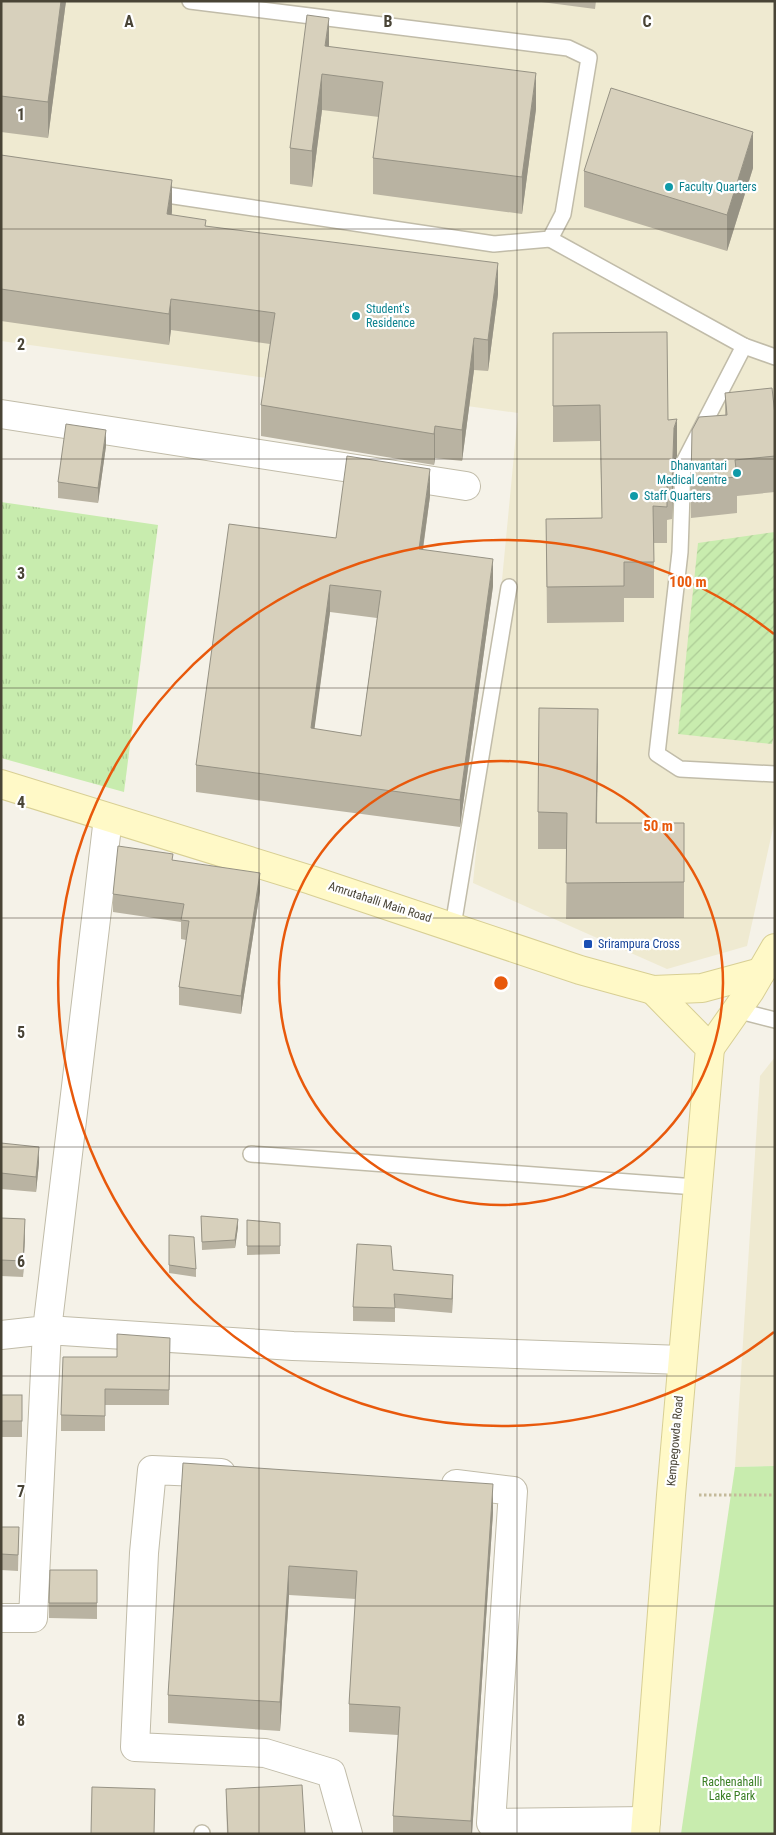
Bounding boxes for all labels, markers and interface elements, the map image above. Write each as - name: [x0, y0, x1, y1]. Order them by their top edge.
- text: A: [124, 12, 134, 31]
- text: B: [384, 12, 393, 31]
- text: C: [642, 12, 652, 31]
- text: 1: [17, 105, 25, 124]
- place label: Faculty Quarters: [679, 180, 757, 194]
- marker: Faculty Quarters: [663, 181, 675, 193]
- place label: Student's Residence: [366, 302, 415, 330]
- marker: Student's Residence: [350, 310, 362, 322]
- text: 2: [17, 335, 25, 354]
- place label: Dhanvantari Medical centre: [657, 459, 727, 487]
- marker: Dhanvantari Medical centre: [731, 467, 743, 479]
- place label: Staff Quarters: [644, 489, 711, 503]
- marker: Staff Quarters: [628, 490, 640, 502]
- text: 3: [17, 564, 25, 583]
- text: 100 m: [669, 573, 707, 591]
- text: 4: [17, 793, 25, 812]
- text: 50 m: [643, 817, 673, 835]
- street label: Amrutahalli Main Road: [327, 879, 433, 925]
- place label: Srirampura Cross: [598, 937, 680, 951]
- marker: Srirampura Cross: [582, 938, 594, 950]
- centre of rings: [492, 974, 510, 992]
- text: 5: [17, 1023, 25, 1042]
- text: 6: [17, 1252, 25, 1271]
- street label: Kempegowda Road: [664, 1395, 686, 1487]
- text: 7: [17, 1482, 25, 1501]
- text: 8: [17, 1711, 25, 1730]
- park label: Rachenahalli Lake Park: [702, 1775, 762, 1803]

